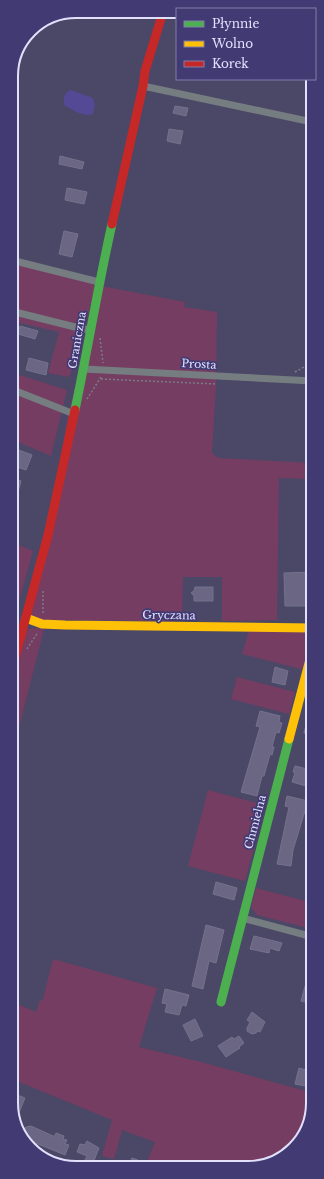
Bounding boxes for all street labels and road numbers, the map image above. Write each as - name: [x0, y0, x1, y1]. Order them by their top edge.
- street label: Graniczna: [65, 309, 89, 370]
- street label: Prosta: [181, 356, 218, 372]
- street label: Gryczana: [142, 608, 197, 622]
- street label: Chmielna: [241, 793, 269, 851]

